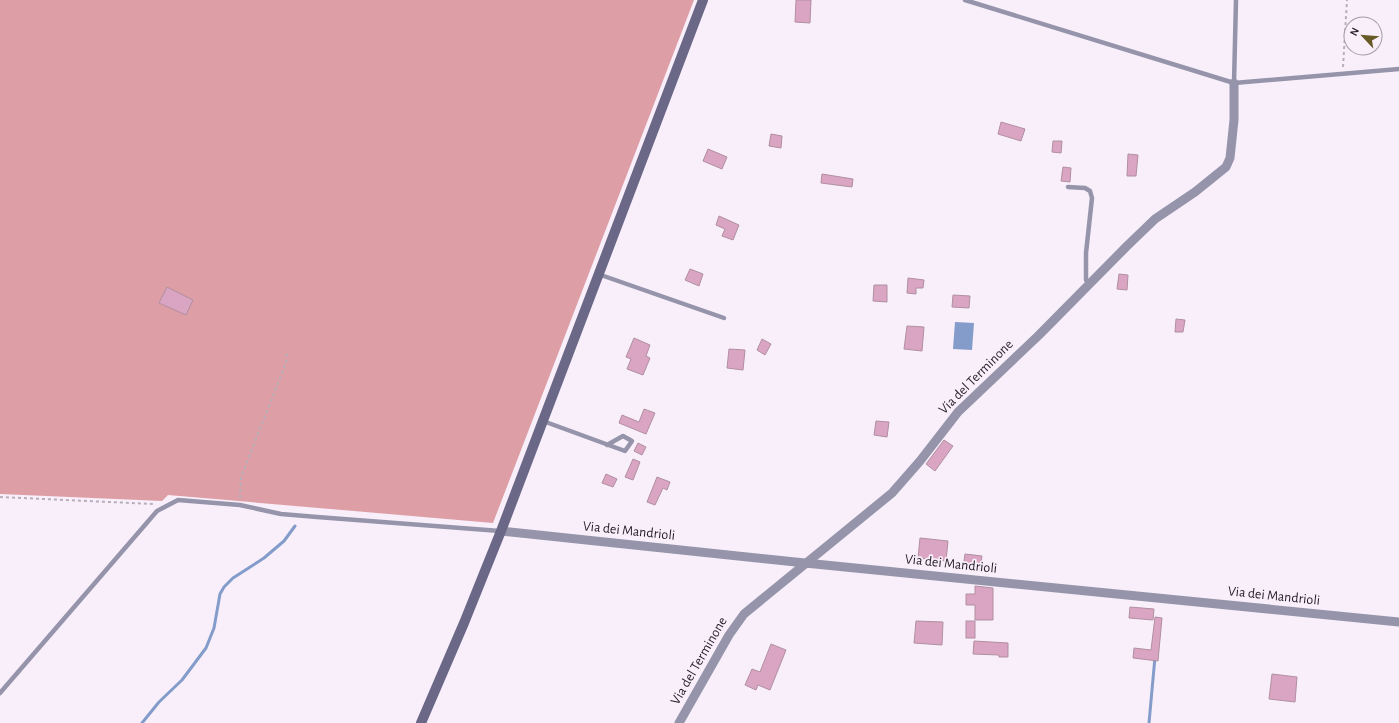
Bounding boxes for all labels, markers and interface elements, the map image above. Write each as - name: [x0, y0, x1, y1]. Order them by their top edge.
- north arrow: [1343, 16, 1383, 56]
- text: N: [1348, 26, 1361, 38]
- street label: Via del Terminone: [936, 337, 1016, 417]
- street label: Via dei Mandrioli: [582, 519, 676, 543]
- street label: Via dei Mandrioli: [904, 552, 998, 576]
- street label: Via dei Mandrioli: [1227, 584, 1321, 608]
- street label: Via del Terminone: [668, 615, 730, 707]

